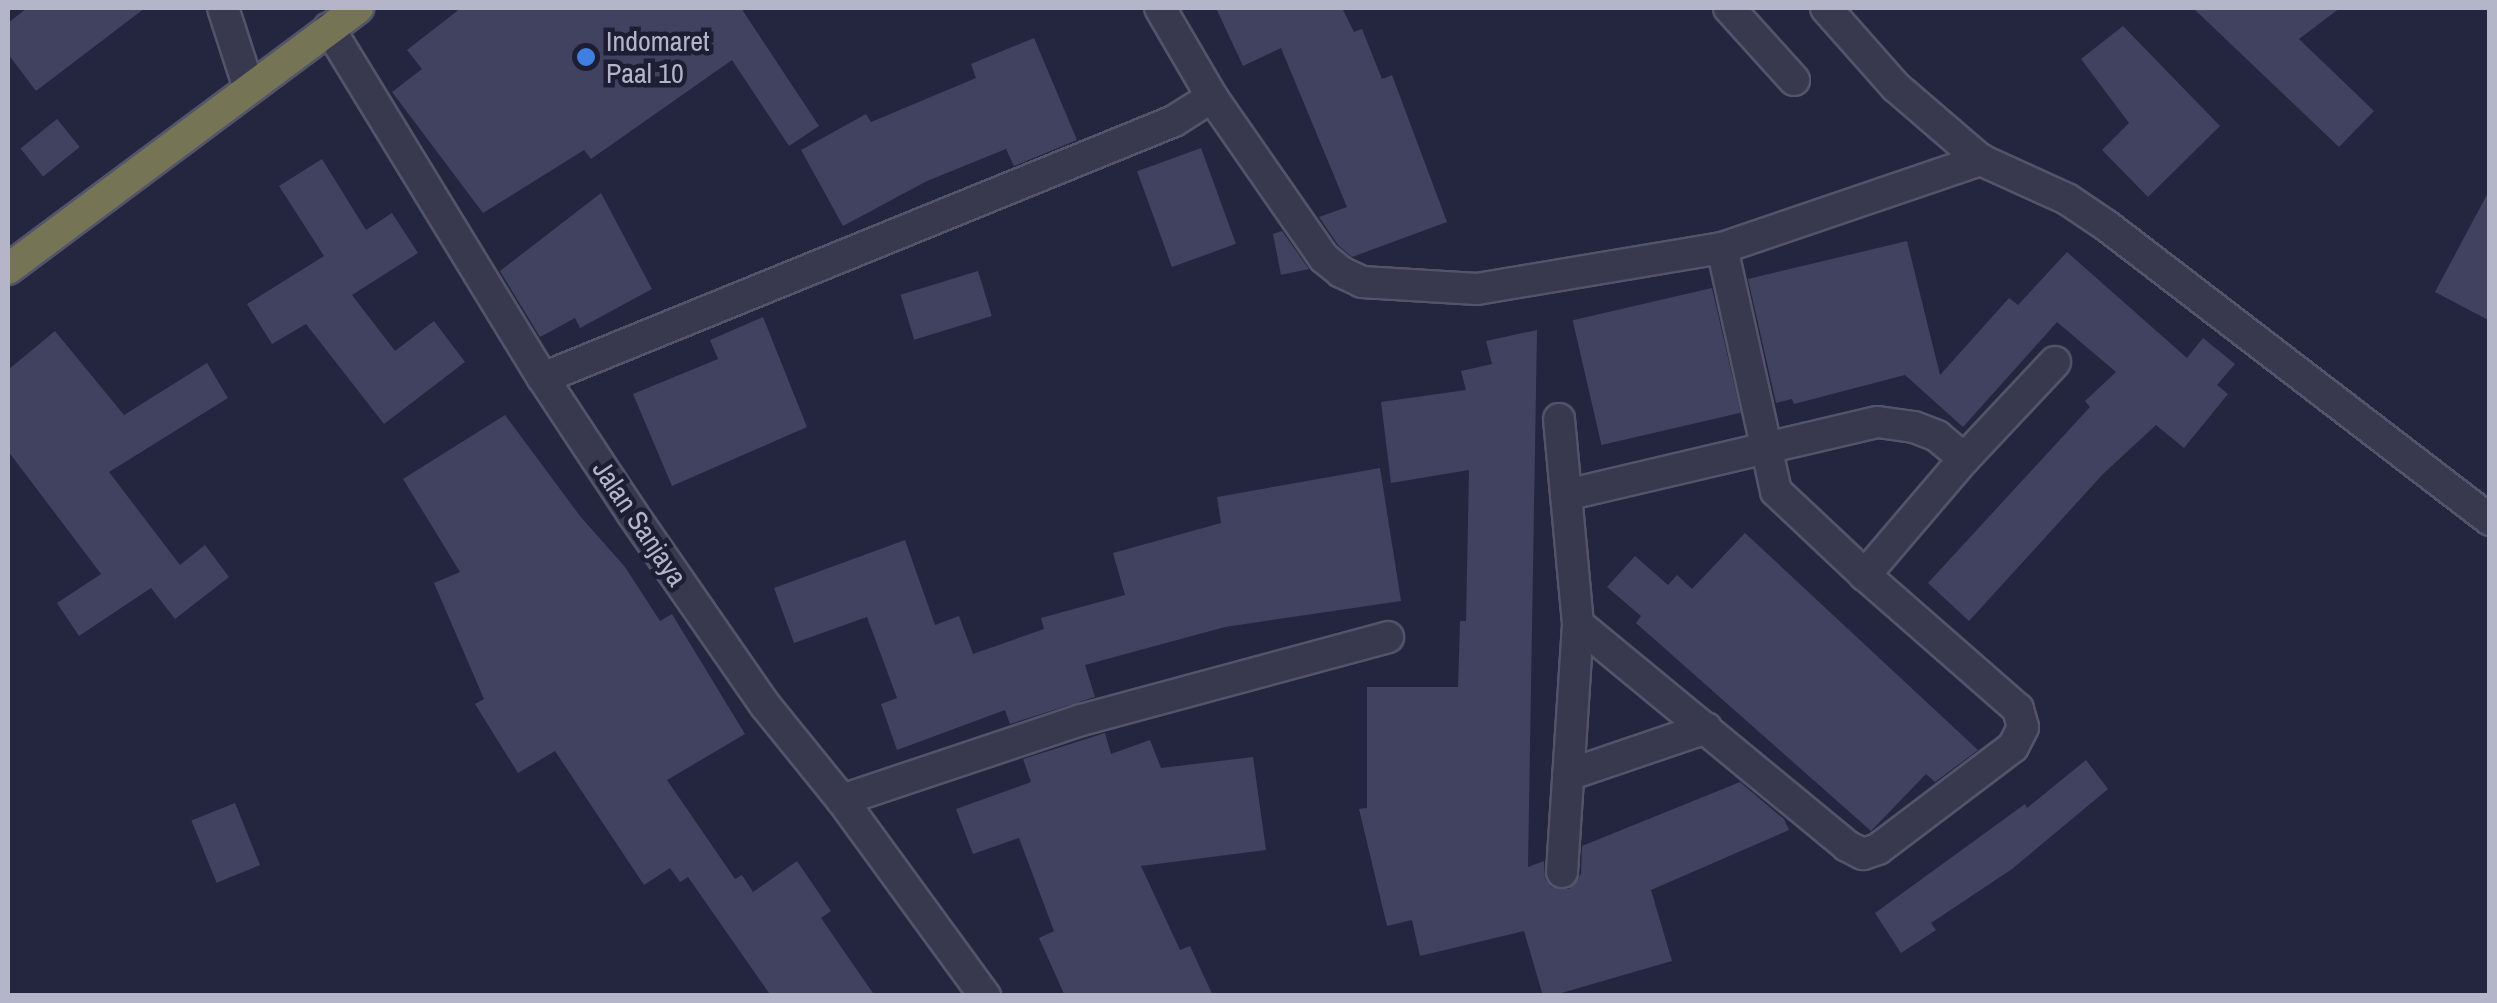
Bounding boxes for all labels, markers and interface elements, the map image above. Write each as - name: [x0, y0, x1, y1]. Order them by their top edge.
- place label: Indomaret Paal 10: [606, 24, 709, 90]
- marker: Indomaret Paal 10: [575, 46, 597, 68]
- street label: Jalan Sanjaya: [586, 454, 694, 592]

